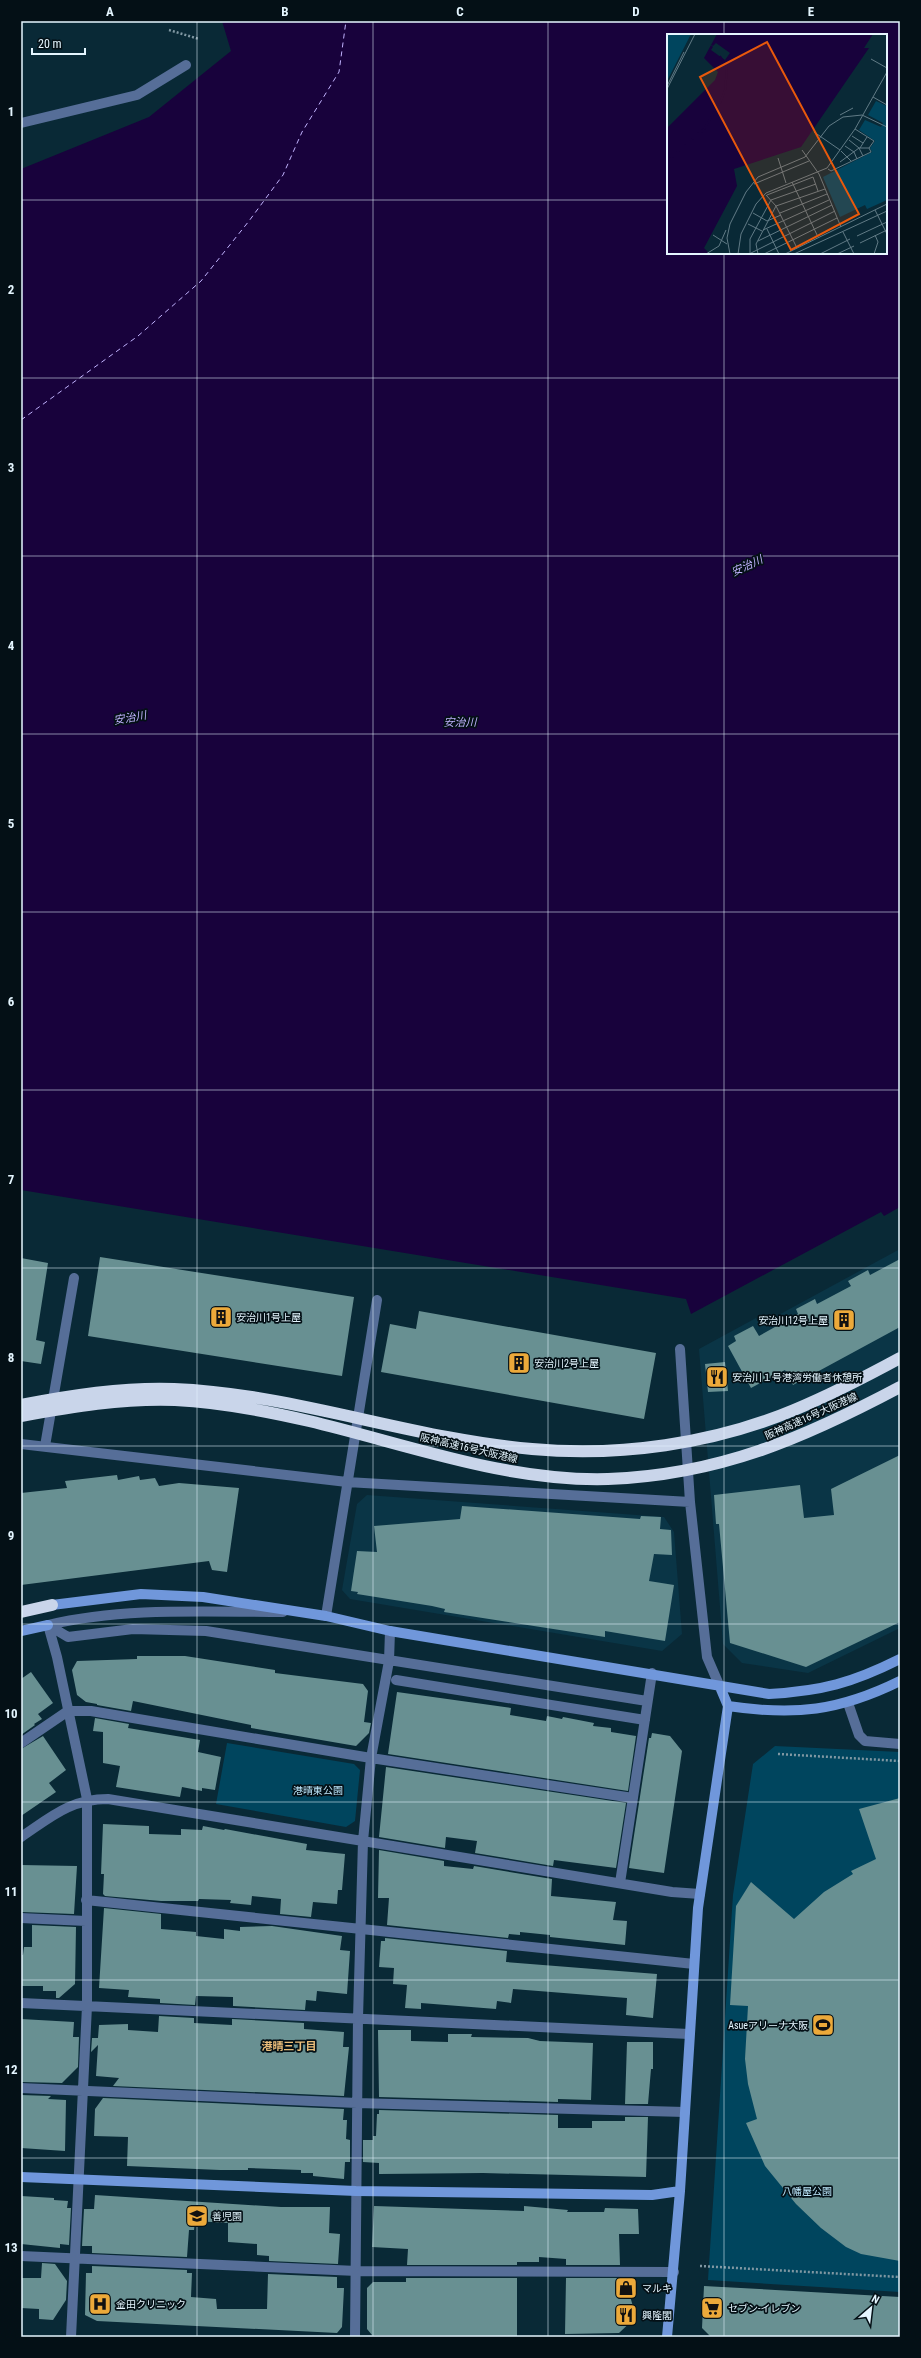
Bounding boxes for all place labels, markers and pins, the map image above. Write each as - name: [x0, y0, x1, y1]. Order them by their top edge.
- building icon: 安治川1号上屋: [208, 1304, 234, 1330]
- building icon: 安治川12号上屋: [831, 1307, 857, 1333]
- place label: 安治川1号上屋: [236, 1312, 301, 1323]
- place label: 安治川12号上屋: [758, 1315, 828, 1326]
- building icon: 安治川2号上屋: [506, 1350, 532, 1376]
- place label: 安治川2号上屋: [534, 1358, 599, 1369]
- restaurant icon: 安治川１号港湾労働者休憩所: [704, 1364, 730, 1390]
- place label: 安治川１号港湾労働者休憩所: [732, 1372, 862, 1383]
- sports icon: Asueアリーナ大阪: [810, 2012, 836, 2038]
- place label: Asueアリーナ大阪: [728, 2020, 808, 2031]
- school or university icon: 善児園: [184, 2203, 210, 2229]
- place label: 善児園: [212, 2211, 242, 2222]
- shop icon: マルキ: [613, 2275, 639, 2301]
- place label: マルキ: [642, 2283, 672, 2294]
- hospital icon: 金田クリニック: [87, 2291, 113, 2317]
- supermarket icon: セブン-イレブン: [699, 2295, 725, 2321]
- place label: 金田クリニック: [116, 2299, 186, 2310]
- restaurant icon: 興隆閣: [613, 2302, 639, 2328]
- place label: セブン-イレブン: [728, 2303, 800, 2314]
- place label: 興隆閣: [642, 2310, 672, 2321]

